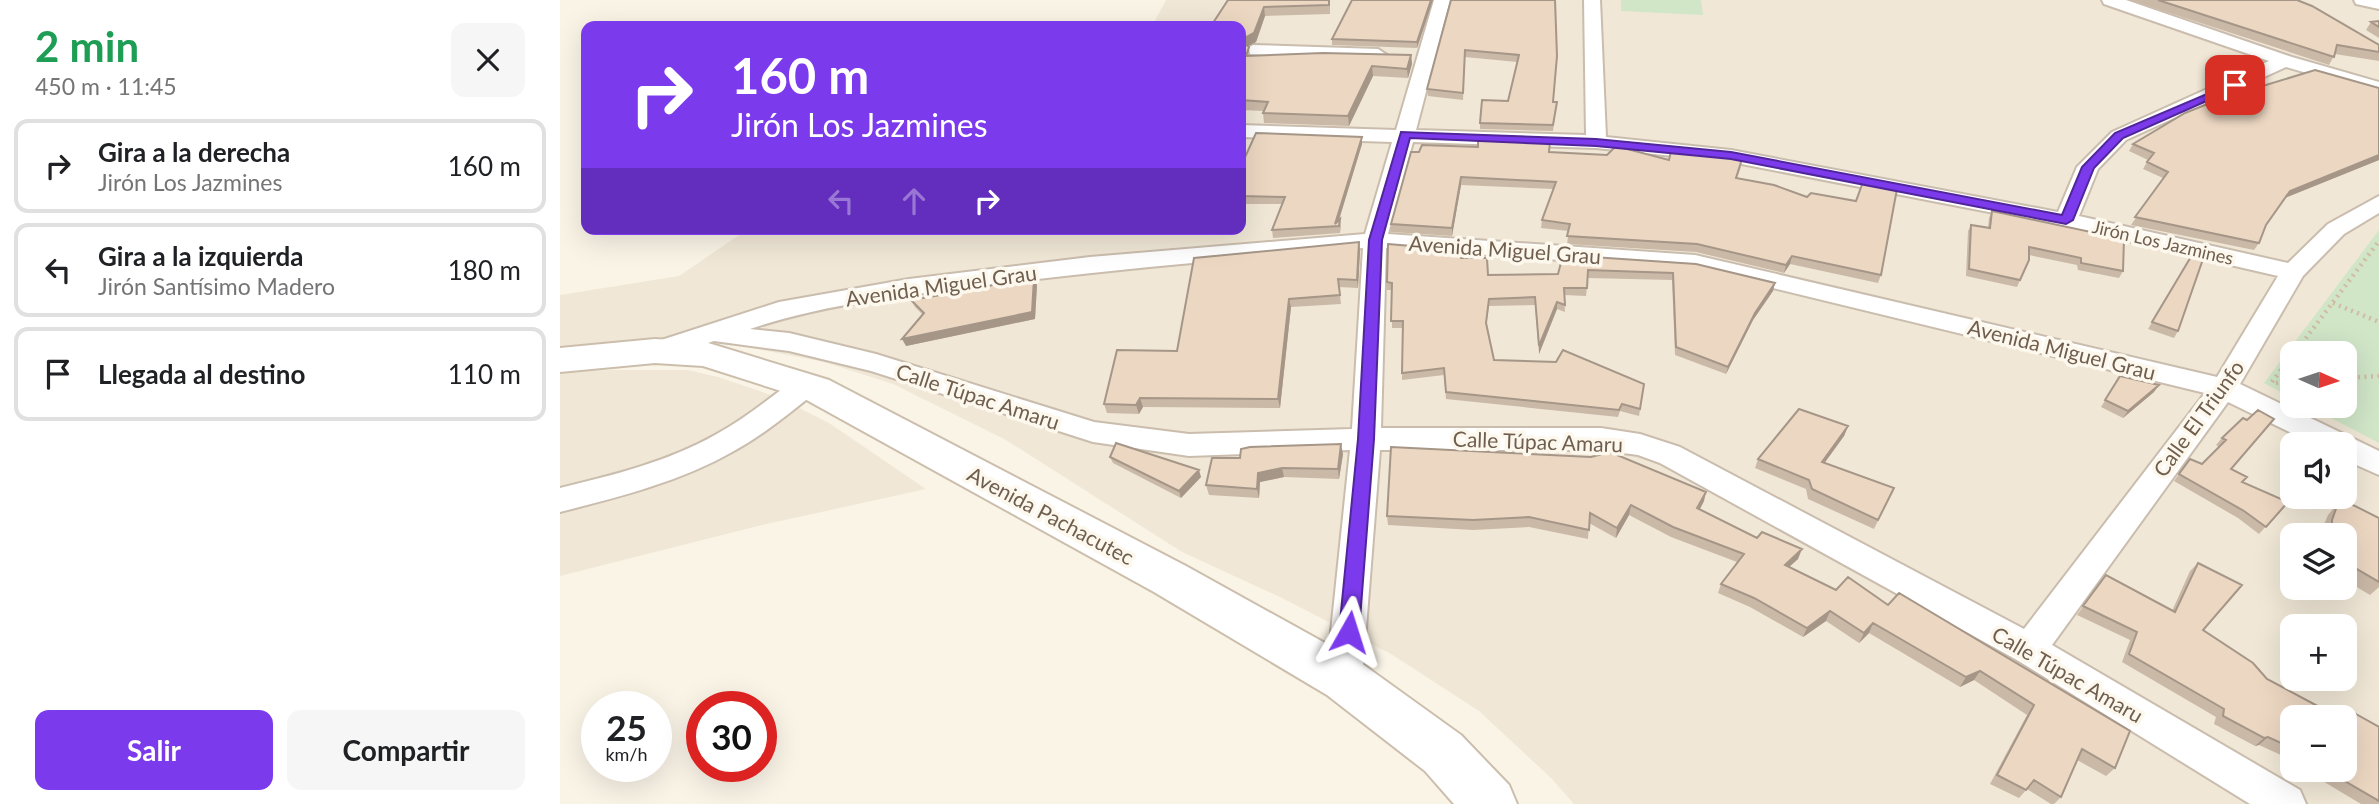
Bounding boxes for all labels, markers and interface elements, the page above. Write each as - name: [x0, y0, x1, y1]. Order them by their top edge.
- text: 2 min: [35, 21, 139, 71]
- button: close: [451, 23, 525, 97]
- text: 160 m: [731, 46, 869, 104]
- icon: right: [616, 49, 707, 140]
- pin: [2205, 55, 2265, 115]
- icon: arrive: [2216, 66, 2254, 104]
- text: 450 m · 11:45: [35, 72, 177, 100]
- text: Jirón Los Jazmines: [731, 105, 988, 144]
- text: Gira a la derecha: [98, 136, 290, 168]
- icon: right: [39, 147, 77, 185]
- text: 160 m: [448, 150, 521, 182]
- text: Jirón Los Jazmines: [98, 168, 282, 196]
- icon: left: [822, 182, 860, 220]
- icon: ahead: [895, 182, 933, 220]
- icon: right: [968, 182, 1006, 220]
- street label: Jirón Los Jazmines: [2090, 215, 2236, 269]
- street label: Avenida Miguel Grau: [1408, 230, 1602, 268]
- text: Gira a la izquierda: [98, 240, 304, 272]
- icon: left: [39, 251, 77, 289]
- text: 180 m: [448, 254, 521, 286]
- street label: Avenida Miguel Grau: [844, 259, 1038, 311]
- text: Jirón Santísimo Madero: [98, 272, 335, 300]
- street label: Avenida Miguel Grau: [1966, 314, 2158, 384]
- north arrow: [2280, 341, 2357, 418]
- map controls: [2280, 341, 2357, 782]
- icon: arrive: [39, 355, 77, 393]
- street label: Calle El Triunfo: [2147, 355, 2249, 481]
- text: Llegada al destino: [98, 358, 305, 390]
- text: 110 m: [448, 358, 521, 390]
- street label: Calle Túpac Amaru: [893, 358, 1063, 434]
- street label: Calle Túpac Amaru: [1452, 426, 1624, 456]
- button: sound: [2280, 432, 2357, 509]
- street label: Avenida Pachacutec: [964, 461, 1138, 569]
- button: layers: [2280, 523, 2357, 600]
- position arrow: [1312, 595, 1386, 669]
- button: +: [2280, 614, 2357, 691]
- street label: Calle Túpac Amaru: [1988, 621, 2148, 727]
- speed limit sign: 30: [686, 691, 777, 782]
- button: −: [2280, 705, 2357, 782]
- text: 25: [606, 706, 647, 748]
- button: Salir: [35, 710, 273, 790]
- button: Compartir: [287, 710, 525, 790]
- text: km/h: [605, 743, 648, 765]

